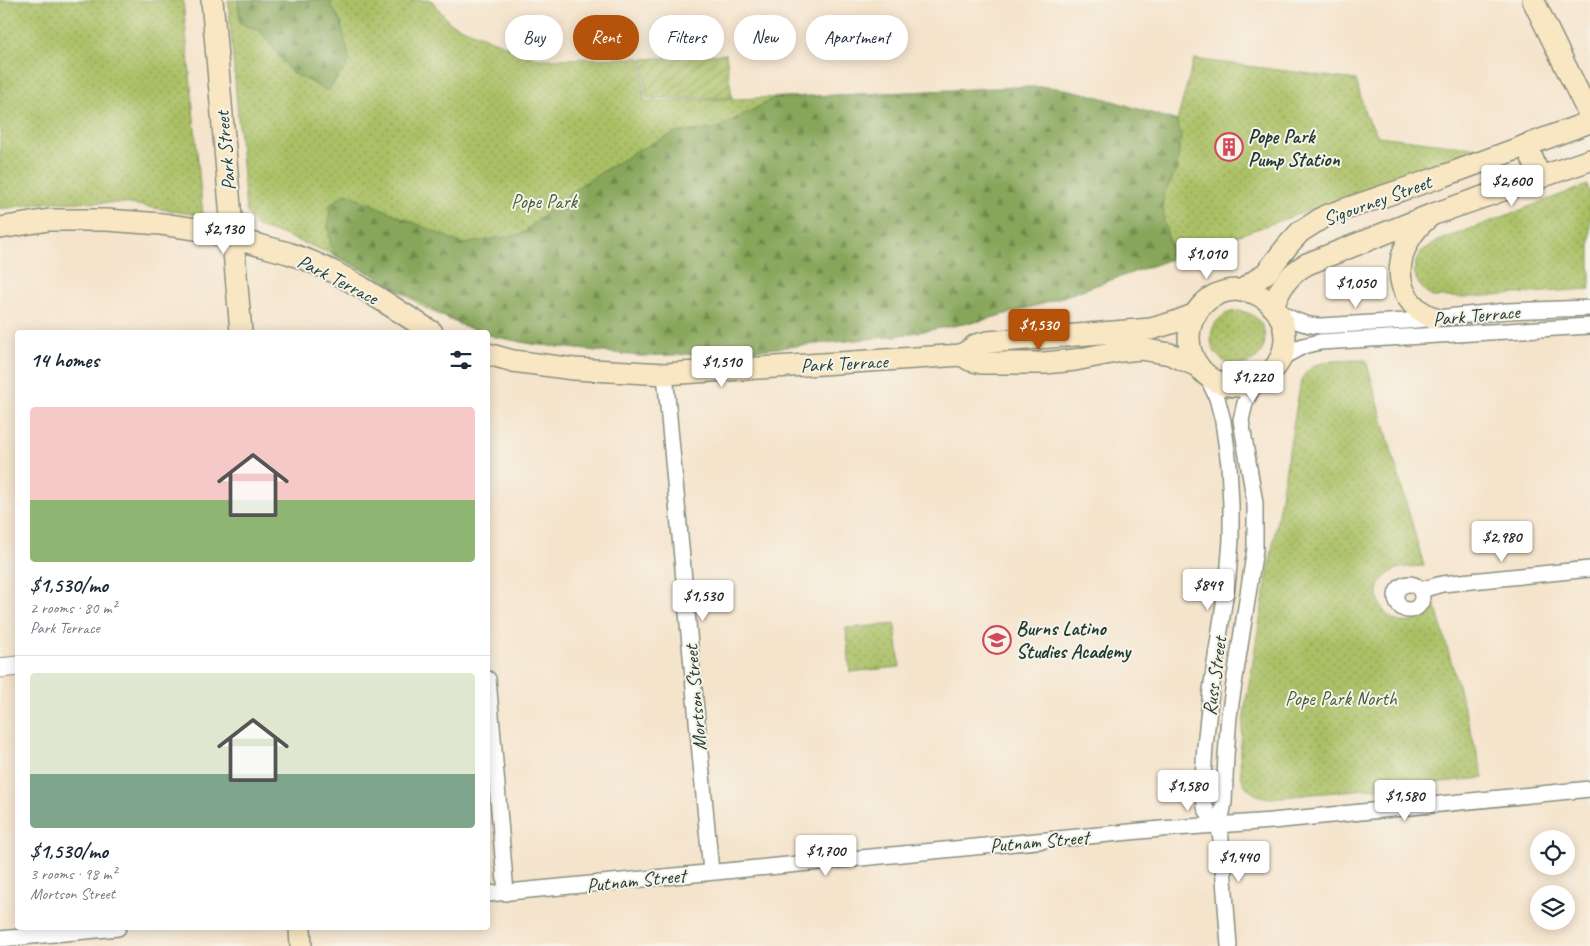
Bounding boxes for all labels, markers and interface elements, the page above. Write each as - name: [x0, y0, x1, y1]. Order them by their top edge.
- chip: Buy: [505, 15, 563, 60]
- chip: Rent: [573, 15, 639, 60]
- chip: Filters: [649, 15, 724, 60]
- chip: New: [734, 15, 796, 60]
- chip: Apartment: [806, 15, 908, 60]
- street label: Park Street: [209, 108, 241, 192]
- place label: Pope Park Pump Station: [1248, 124, 1340, 172]
- building icon: Pope Park Pump Station: [1214, 132, 1244, 162]
- pin: $2,600: [1471, 164, 1553, 207]
- street label: Sigourney Street: [1320, 169, 1437, 232]
- text: $2,600: [1492, 171, 1532, 191]
- park label: Pope Park: [511, 189, 579, 214]
- pin: $2,130: [183, 212, 265, 255]
- text: $2,130: [204, 219, 244, 239]
- pin: $1,010: [1166, 238, 1248, 280]
- text: $1,010: [1187, 244, 1227, 264]
- street label: Park Terrace: [293, 249, 384, 311]
- pin: $1,050: [1315, 266, 1397, 309]
- text: $1,050: [1337, 273, 1375, 293]
- street label: Park Terrace: [1432, 299, 1522, 332]
- pin: $1,530: [998, 308, 1080, 351]
- text: $1,530: [1020, 315, 1058, 335]
- icon: filters: [447, 346, 475, 374]
- pin: $1,510: [681, 346, 763, 388]
- text: 14 homes: [30, 347, 99, 373]
- street label: Park Terrace: [800, 349, 890, 378]
- text: $1,510: [703, 352, 741, 372]
- pin: $1,220: [1212, 360, 1294, 403]
- text: $1,220: [1233, 367, 1273, 387]
- icon: home: [208, 440, 298, 530]
- pin: $2,980: [1461, 520, 1543, 563]
- text: $2,980: [1483, 527, 1521, 547]
- pin: $849: [1178, 568, 1238, 611]
- text: $1,530/mo: [30, 572, 108, 598]
- text: $849: [1194, 575, 1222, 595]
- pin: $1,530: [662, 580, 744, 622]
- text: $1,530: [684, 586, 722, 606]
- text: 2 rooms · 80 m²: [30, 598, 116, 618]
- place label: Burns Latino Studies Academy: [1016, 616, 1132, 664]
- text: Park Terrace: [30, 618, 100, 638]
- school or university icon: Burns Latino Studies Academy: [982, 625, 1012, 655]
- street label: Russ Street: [1197, 633, 1233, 717]
- street label: Mortson Street: [678, 642, 713, 752]
- park label: Pope Park North: [1285, 686, 1398, 711]
- icon: home: [208, 705, 298, 795]
- pin: $1,580: [1147, 770, 1229, 812]
- text: $1,580: [1169, 776, 1207, 796]
- pin: $1,580: [1364, 780, 1446, 822]
- text: $1,580: [1386, 786, 1424, 806]
- street label: Putnam Street: [988, 824, 1093, 858]
- map controls: [1530, 830, 1575, 930]
- button: locate: [1530, 830, 1575, 875]
- pin: $1,700: [785, 834, 867, 877]
- text: $1,530/mo: [30, 838, 108, 864]
- pin: $1,440: [1198, 840, 1280, 883]
- text: $1,700: [806, 841, 846, 861]
- text: $1,440: [1219, 847, 1259, 867]
- street label: Putnam Street: [585, 863, 690, 898]
- text: 3 rooms · 98 m²: [30, 864, 116, 884]
- text: Mortson Street: [30, 884, 115, 904]
- button: layers: [1530, 885, 1575, 930]

